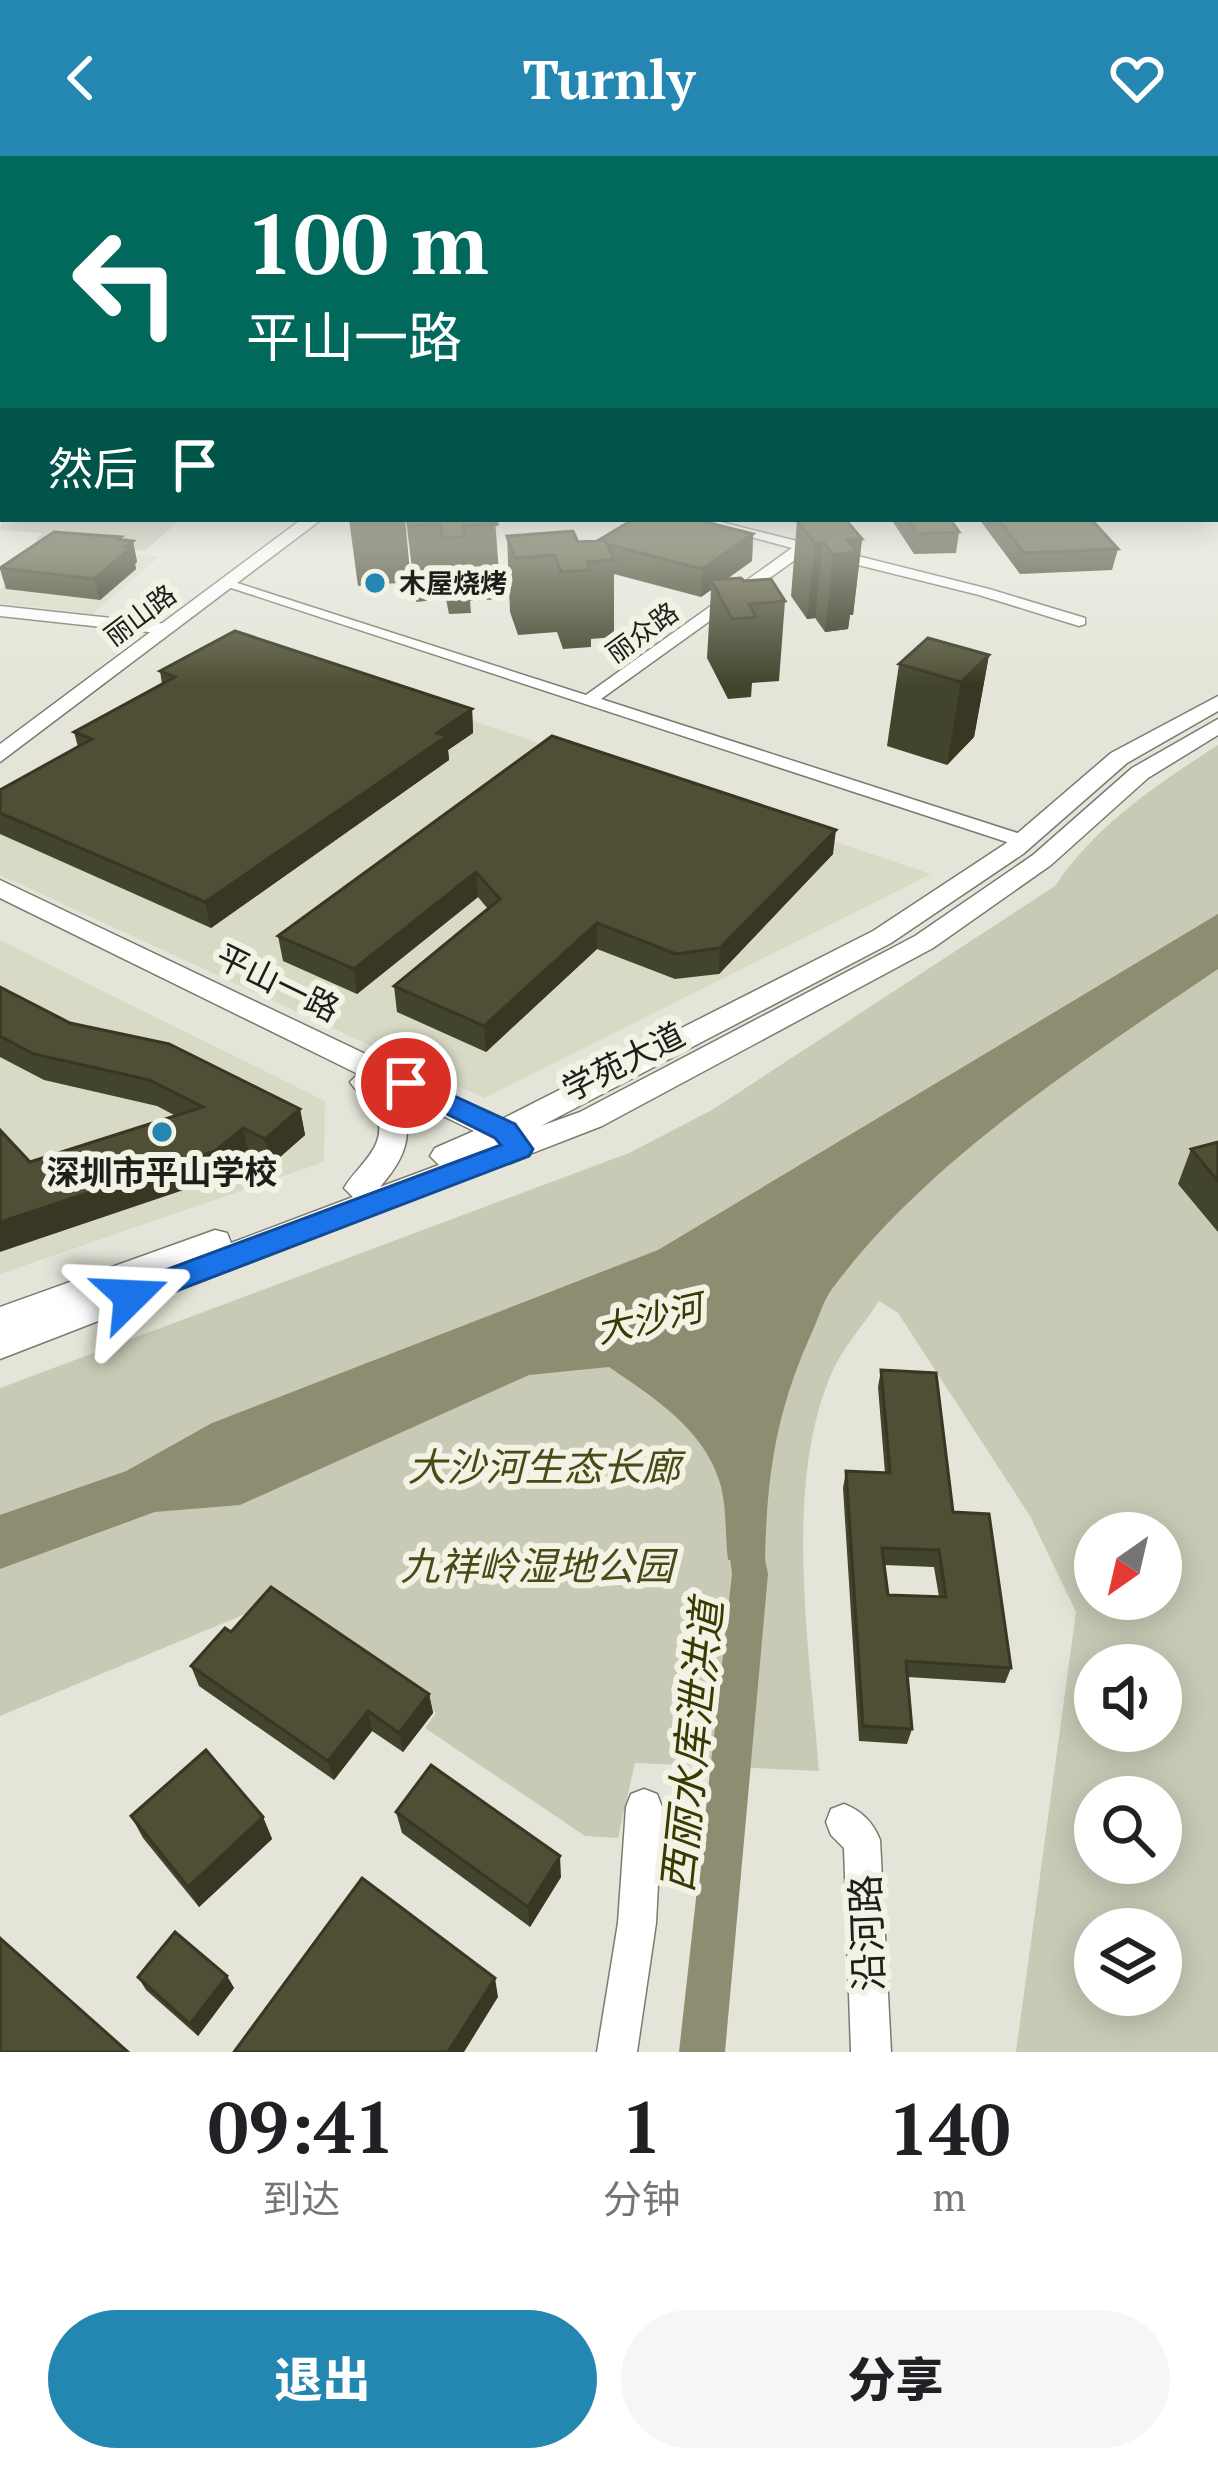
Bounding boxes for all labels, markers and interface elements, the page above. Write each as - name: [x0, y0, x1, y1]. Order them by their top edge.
- text: Turnly: [523, 43, 695, 114]
- icon: back: [48, 45, 114, 111]
- icon: heart: [1104, 45, 1170, 111]
- text: 100 m: [246, 187, 489, 298]
- icon: left: [48, 204, 204, 360]
- text: 平山一路: [246, 301, 462, 372]
- icon: arrive: [162, 432, 228, 498]
- text: 然后: [48, 438, 138, 498]
- place label: 木屋烧烤: [399, 565, 507, 601]
- marker: 木屋烧烤: [362, 570, 388, 596]
- street label: 丽山路: [97, 576, 183, 654]
- street label: 丽众路: [599, 594, 685, 670]
- street label: 平山一路: [209, 934, 347, 1030]
- street label: 学苑大道: [554, 1012, 692, 1110]
- pin: [355, 1032, 457, 1134]
- icon: arrive: [373, 1050, 439, 1116]
- marker: 深圳市平山学校: [149, 1119, 175, 1145]
- place label: 深圳市平山学校: [47, 1150, 278, 1193]
- position arrow: [68, 1233, 194, 1359]
- water label: 大沙河: [591, 1282, 713, 1353]
- park label: 大沙河生态长廊: [407, 1440, 686, 1492]
- north arrow: [1074, 1512, 1182, 1620]
- map controls: [1074, 1512, 1182, 2016]
- park label: 九祥岭湿地公园: [400, 1539, 678, 1591]
- water label: 西丽水库泄洪道: [648, 1591, 735, 1895]
- button: sound: [1074, 1644, 1182, 1752]
- button: search: [1074, 1776, 1182, 1884]
- street label: 沿河路: [838, 1874, 894, 1992]
- button: layers: [1074, 1908, 1182, 2016]
- text: 09:41: [208, 2078, 395, 2174]
- text: 1: [621, 2078, 662, 2174]
- text: 140: [888, 2080, 1010, 2176]
- text: m: [933, 2170, 966, 2222]
- text: 到达: [262, 2172, 340, 2224]
- text: 分钟: [603, 2172, 681, 2224]
- button: 退出: [48, 2310, 597, 2448]
- button: 分享: [621, 2310, 1170, 2448]

